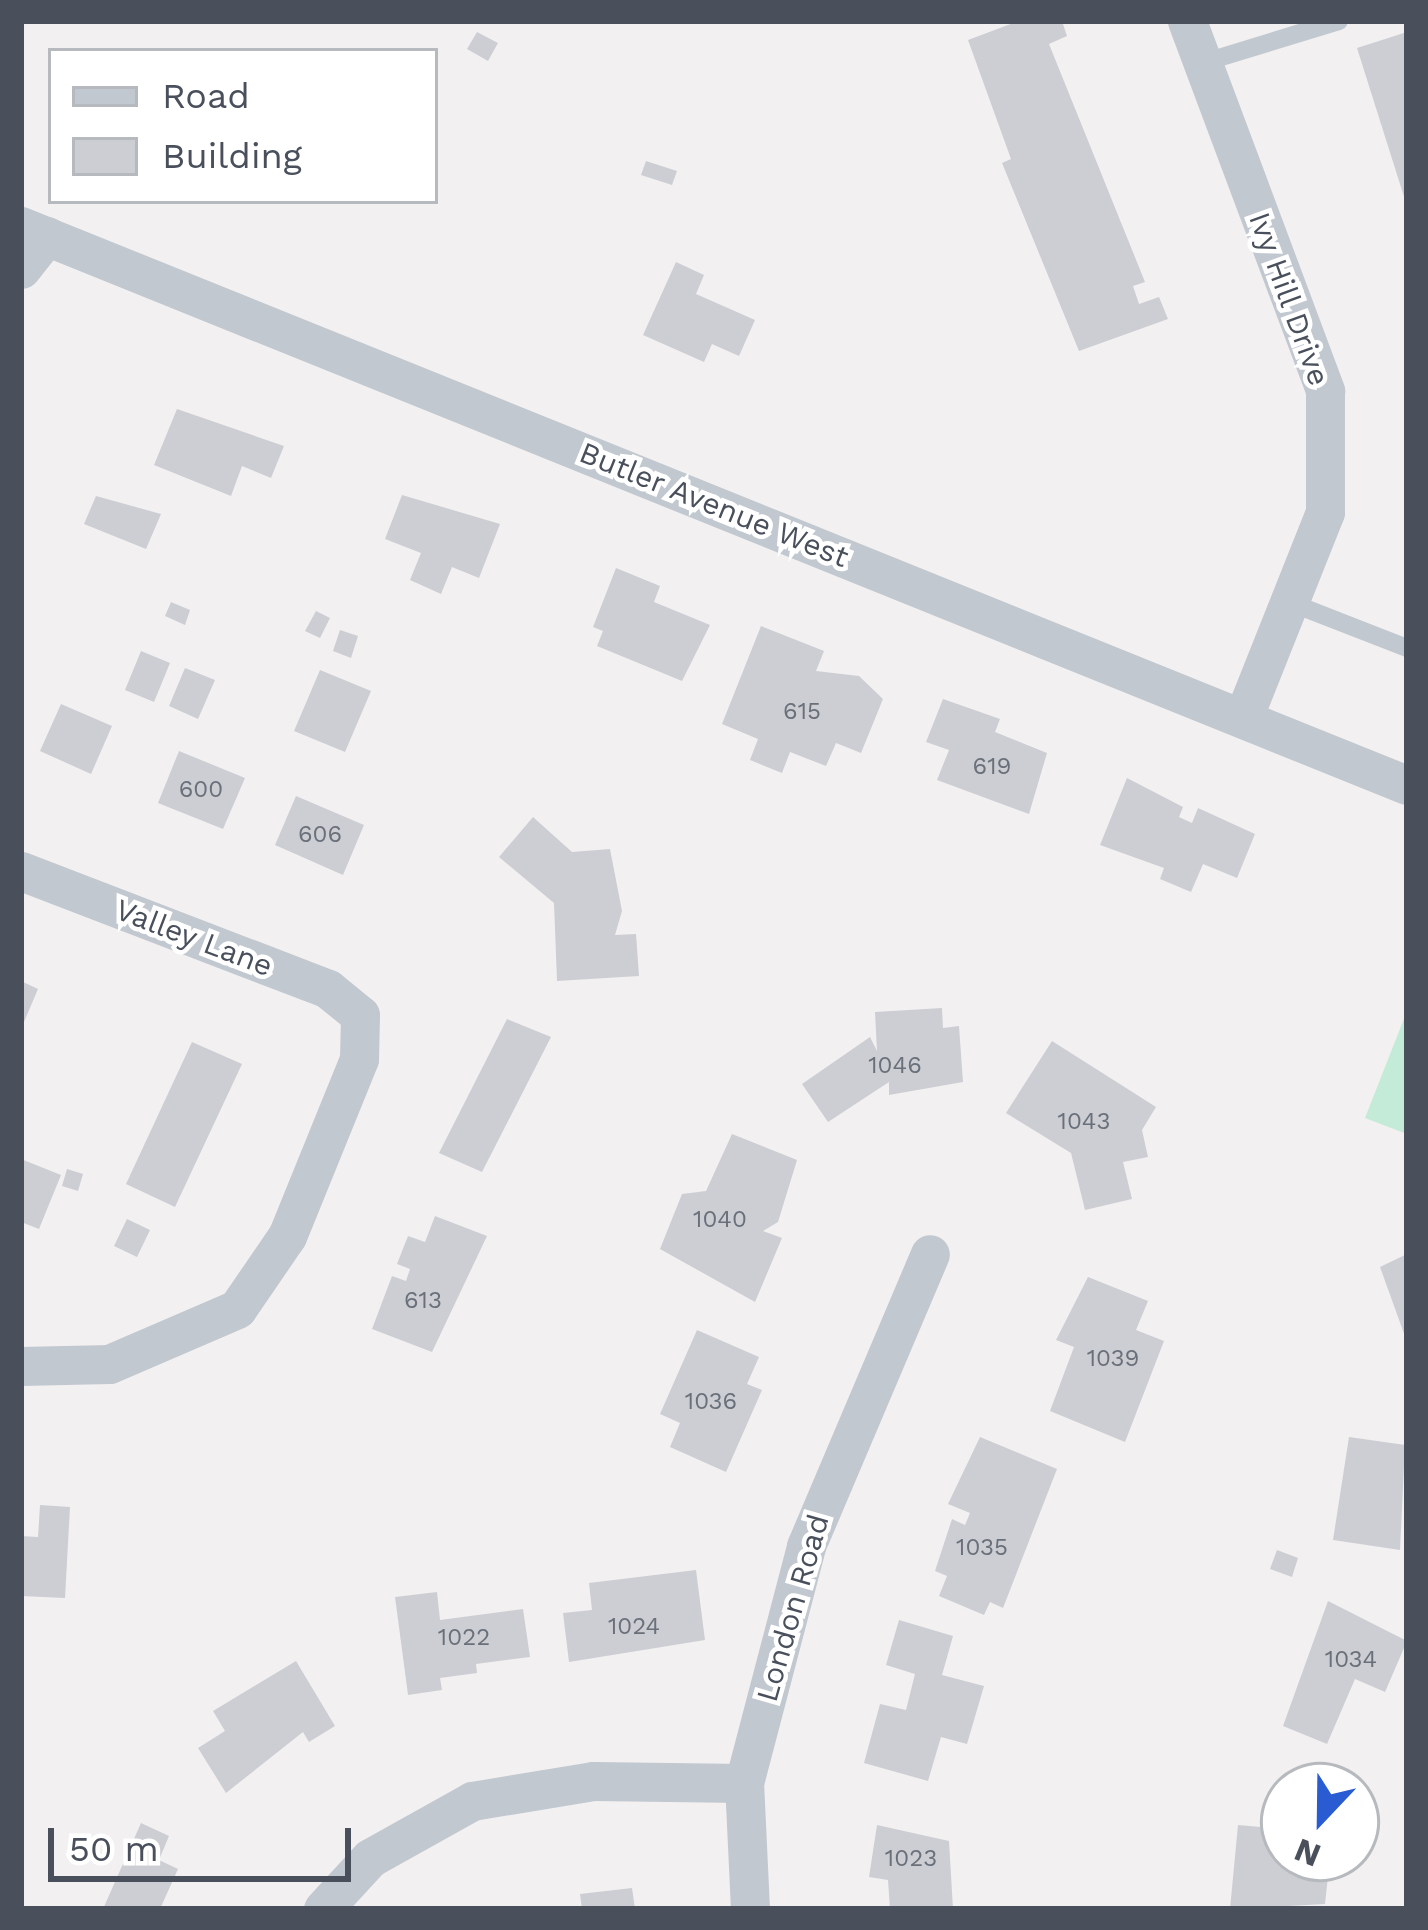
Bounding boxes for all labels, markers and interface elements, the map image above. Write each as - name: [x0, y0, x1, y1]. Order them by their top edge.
- legend: [48, 48, 438, 204]
- text: Road: [162, 75, 250, 117]
- text: Building: [162, 135, 302, 177]
- street label: Ivy Hill Drive: [1241, 207, 1337, 391]
- street label: Butler Avenue West: [573, 434, 855, 576]
- house number: 615: [783, 698, 821, 726]
- house number: 619: [973, 753, 1011, 781]
- house number: 600: [179, 776, 223, 804]
- house number: 606: [298, 821, 342, 849]
- street label: Valley Lane: [110, 891, 278, 985]
- house number: 1046: [868, 1052, 922, 1080]
- house number: 1043: [1058, 1108, 1110, 1136]
- house number: 1040: [693, 1206, 747, 1234]
- house number: 613: [404, 1287, 442, 1315]
- house number: 1039: [1087, 1345, 1139, 1373]
- house number: 1036: [685, 1388, 737, 1416]
- street label: London Road: [749, 1510, 837, 1706]
- house number: 1035: [956, 1534, 1008, 1562]
- house number: 1024: [608, 1613, 660, 1641]
- house number: 1022: [438, 1624, 490, 1652]
- house number: 1034: [1325, 1646, 1377, 1674]
- north arrow: [1260, 1762, 1380, 1882]
- scale bar: [54, 1804, 357, 1878]
- text: 50 m: [69, 1828, 159, 1870]
- text: N: [1289, 1830, 1326, 1876]
- house number: 1023: [885, 1845, 937, 1873]

